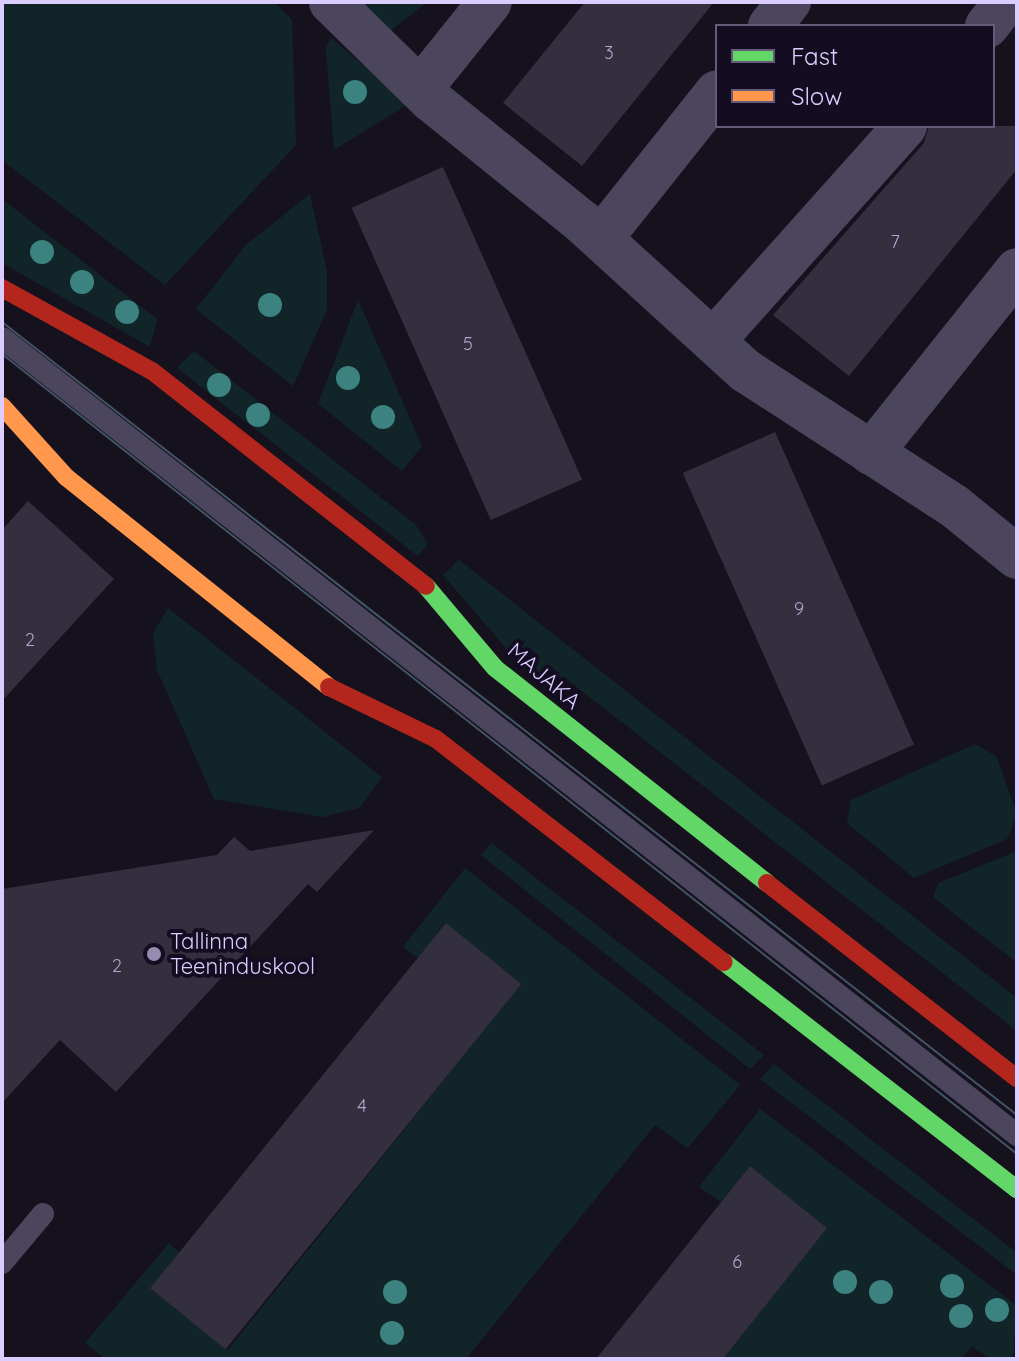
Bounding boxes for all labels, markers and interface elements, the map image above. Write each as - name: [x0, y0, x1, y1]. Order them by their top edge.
- legend: [715, 24, 995, 128]
- text: Fast: [791, 41, 838, 71]
- house number: 3: [604, 42, 614, 64]
- text: Slow: [791, 81, 842, 111]
- house number: 7: [890, 231, 900, 253]
- house number: 5: [463, 333, 473, 355]
- house number: 9: [794, 598, 804, 620]
- house number: 2: [25, 629, 35, 651]
- street label: MAJAKA: [502, 637, 586, 715]
- place label: Tallinna Teeninduskool: [170, 928, 315, 980]
- marker: Tallinna Teeninduskool: [145, 945, 163, 963]
- house number: 2: [112, 955, 122, 977]
- house number: 4: [357, 1095, 367, 1117]
- house number: 6: [732, 1251, 742, 1273]

